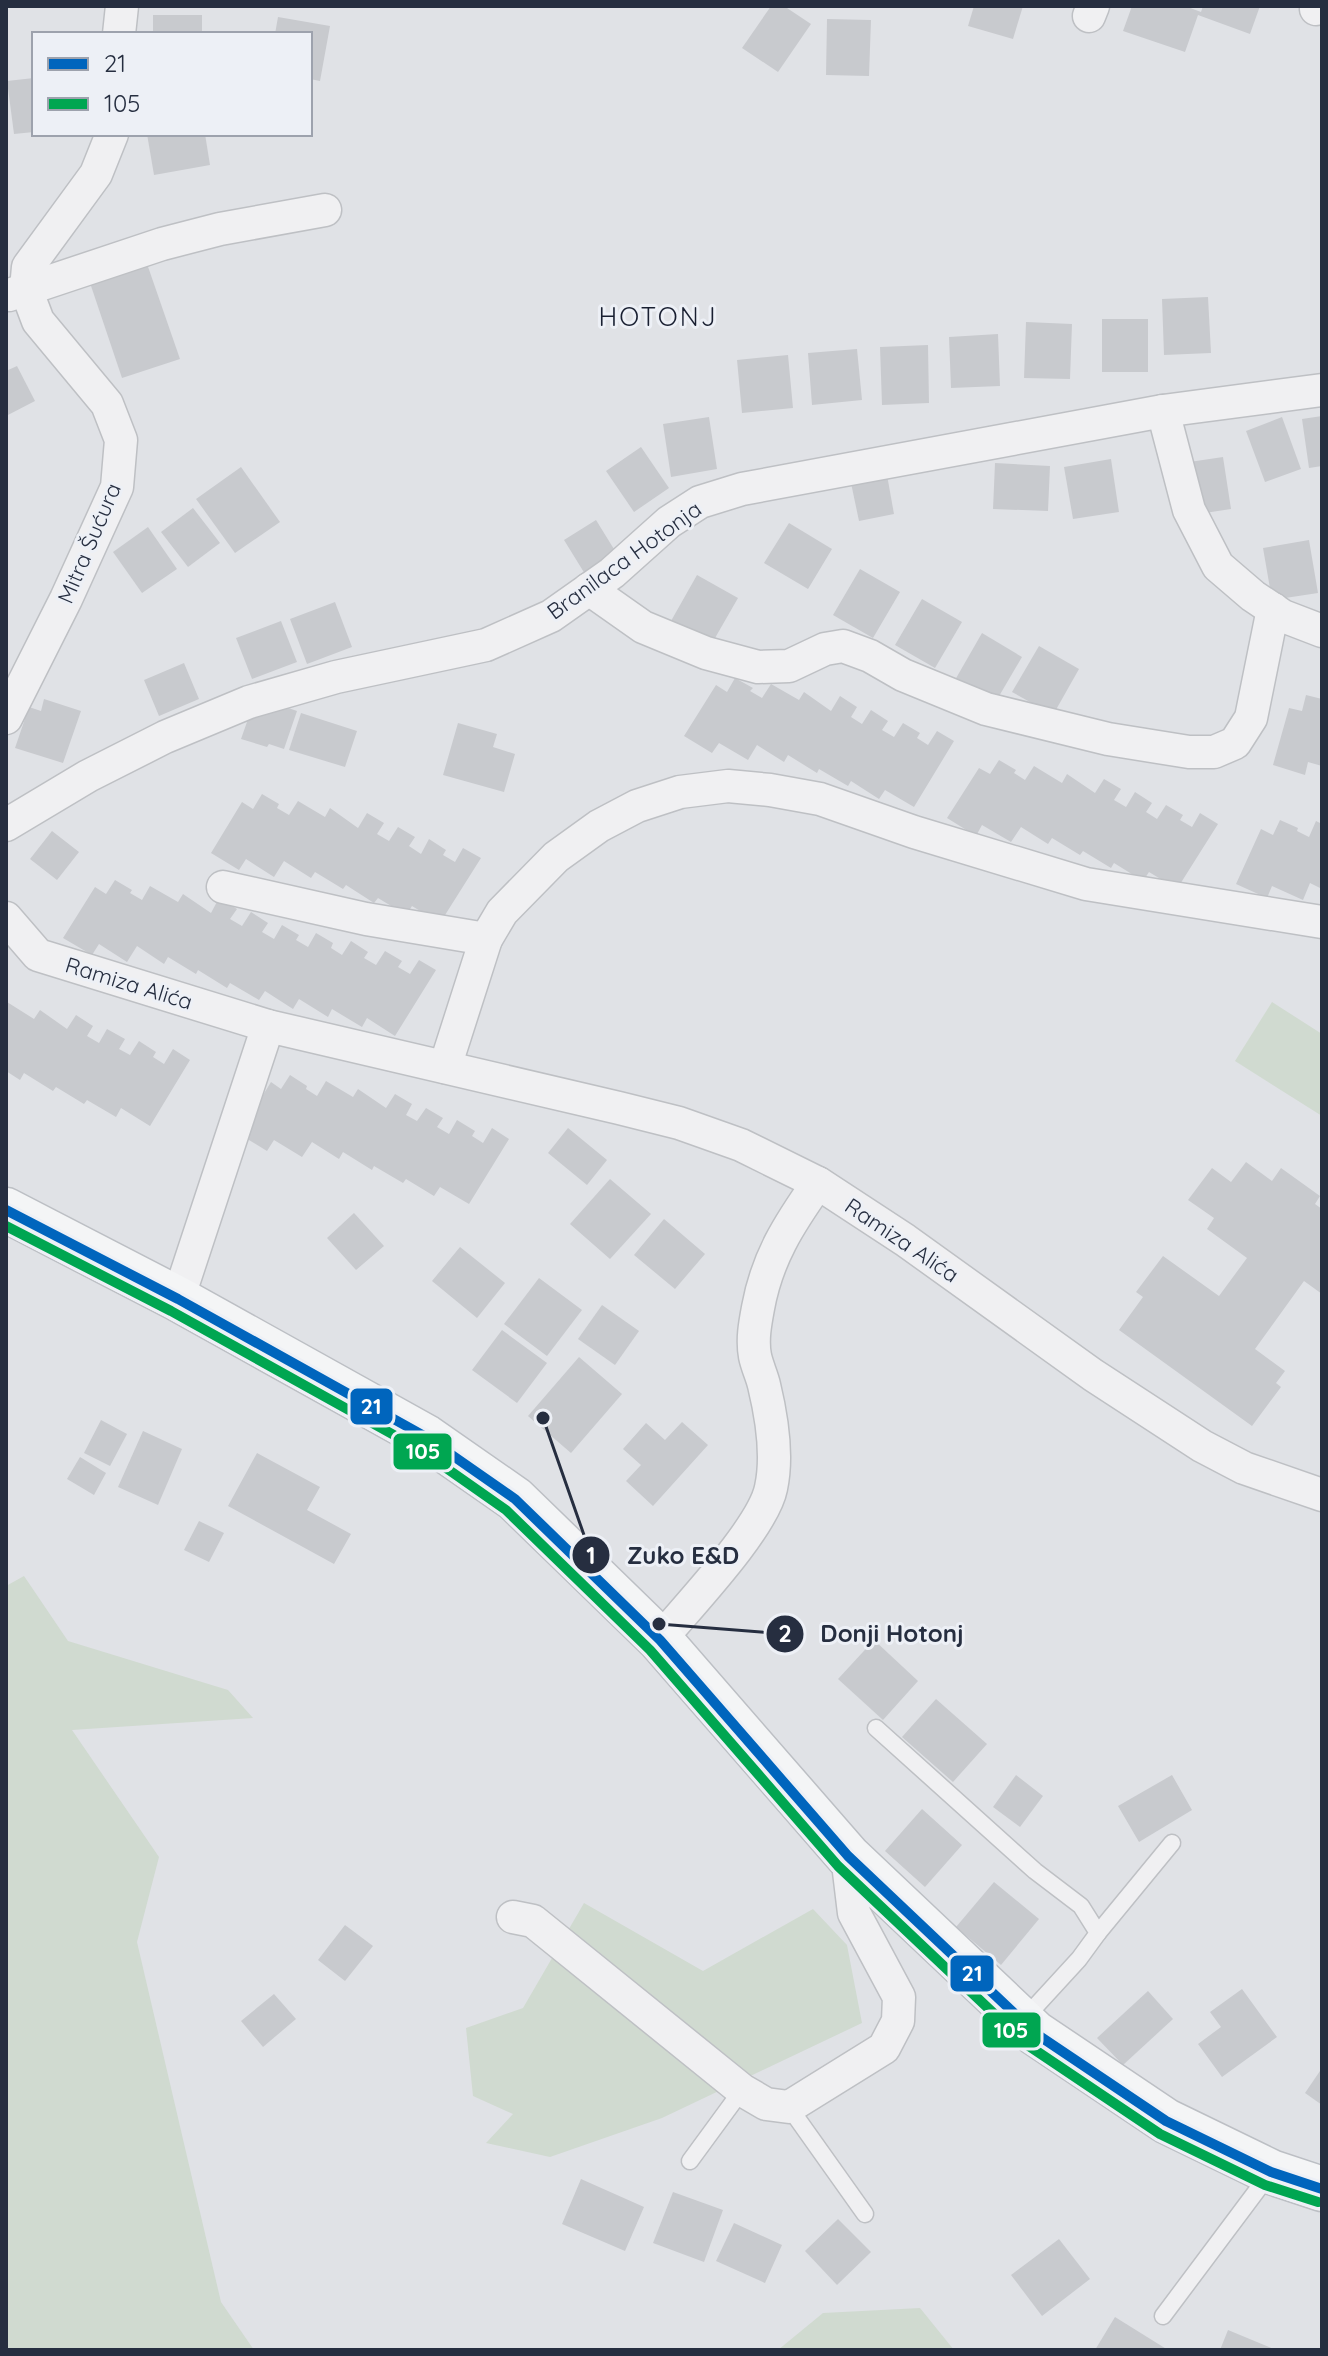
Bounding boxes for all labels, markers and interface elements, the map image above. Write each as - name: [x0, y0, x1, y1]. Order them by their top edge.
- legend: [32, 32, 312, 136]
- text: 21: [104, 48, 126, 78]
- text: 105: [104, 88, 140, 118]
- district label: HOTONJ: [598, 300, 718, 333]
- street label: Mitra Šućura: [51, 479, 127, 607]
- street label: Branilaca Hotonja: [541, 495, 707, 625]
- street label: Ramiza Alića: [62, 950, 196, 1016]
- street label: Ramiza Alića: [840, 1192, 964, 1288]
- line badge: 21: [349, 1387, 394, 1426]
- text: 21: [360, 1392, 382, 1420]
- line badge: 105: [392, 1432, 453, 1471]
- text: 105: [406, 1437, 440, 1465]
- callout: Zuko E&D: [571, 1531, 755, 1579]
- text: 1: [586, 1540, 596, 1570]
- text: Zuko E&D: [627, 1540, 739, 1570]
- callout: Donji Hotonj: [765, 1610, 980, 1658]
- text: 2: [778, 1618, 792, 1648]
- text: Donji Hotonj: [820, 1618, 964, 1648]
- line badge: 21: [949, 1954, 995, 1993]
- text: 21: [961, 1959, 983, 1987]
- line badge: 105: [981, 2011, 1042, 2049]
- text: 105: [994, 2016, 1028, 2044]

